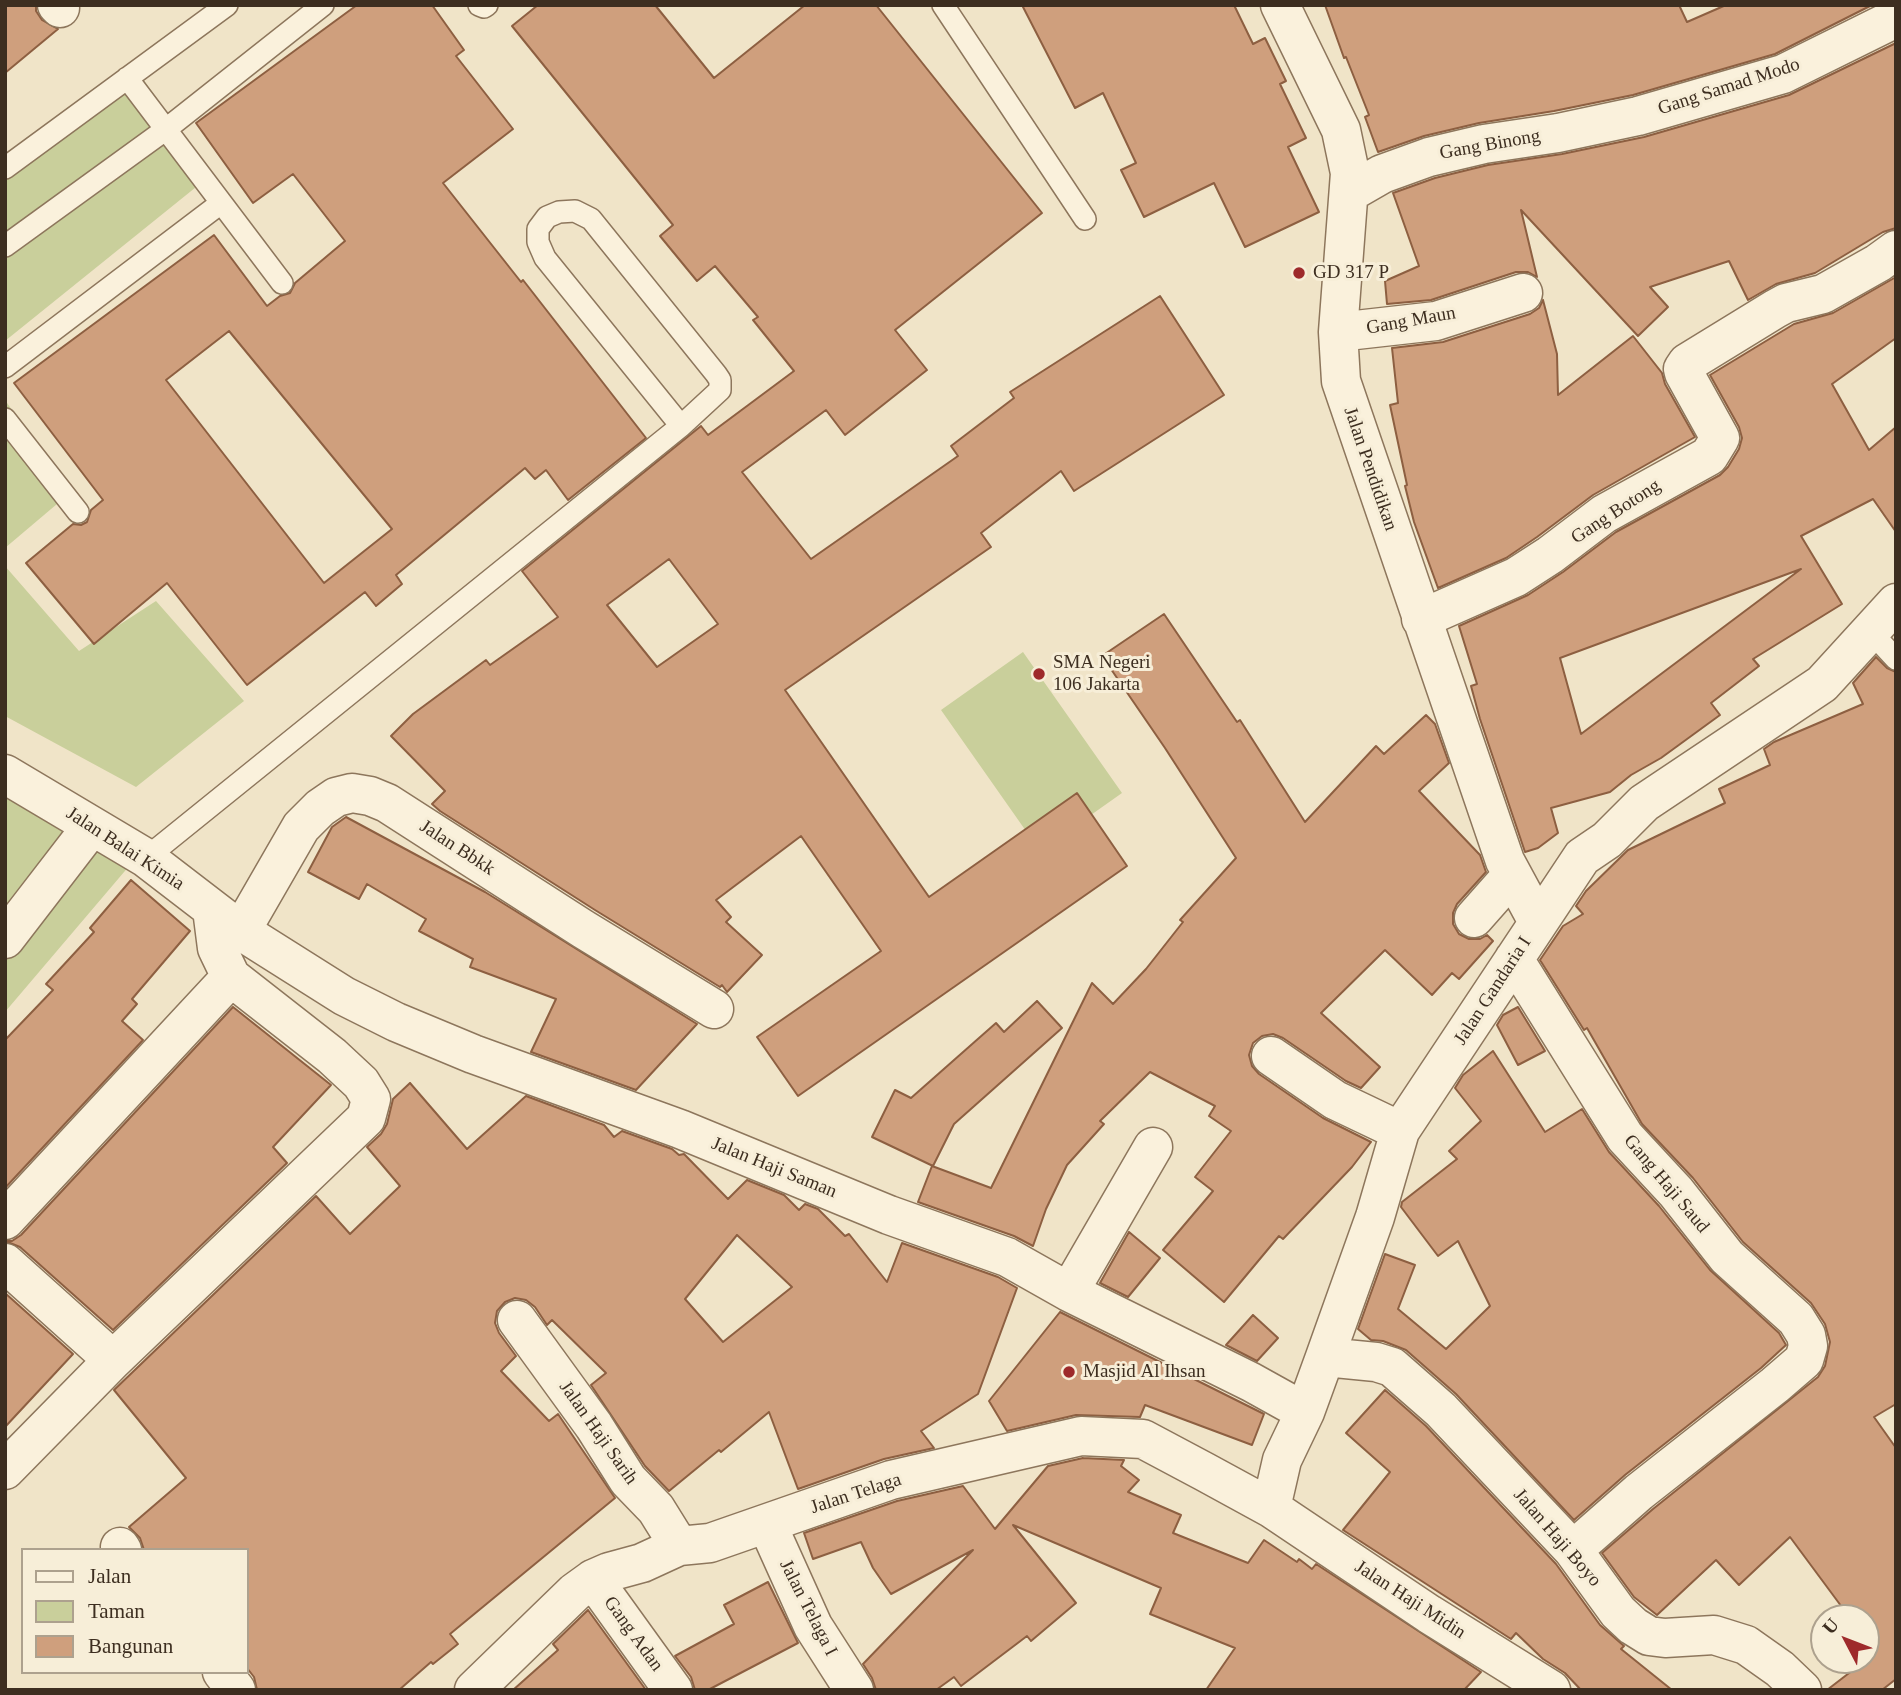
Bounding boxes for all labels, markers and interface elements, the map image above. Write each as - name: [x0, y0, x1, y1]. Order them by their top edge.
- street label: Gang Samad Modo: [1655, 53, 1803, 121]
- street label: Gang Binong: [1438, 125, 1542, 165]
- place label: GD 317 P: [1313, 262, 1389, 284]
- marker: GD 317 P: [1291, 265, 1307, 281]
- street label: Gang Maun: [1365, 302, 1457, 340]
- street label: Jalan Pendidikan: [1338, 404, 1402, 534]
- street label: Gang Botong: [1567, 475, 1665, 549]
- place label: SMA Negeri 106 Jakarta: [1053, 652, 1151, 696]
- marker: SMA Negeri 106 Jakarta: [1031, 666, 1047, 682]
- street label: Jalan Balai Kimia: [62, 802, 188, 896]
- street label: Jalan Bbkk: [415, 815, 499, 881]
- street label: Jalan Gandaria I: [1450, 933, 1536, 1049]
- street label: Gang Haji Saud: [1618, 1130, 1714, 1238]
- street label: Jalan Haji Saman: [708, 1133, 840, 1203]
- place label: Masjid Al Ihsan: [1083, 1361, 1205, 1383]
- marker: Masjid Al Ihsan: [1061, 1364, 1077, 1380]
- street label: Jalan Haji Sarih: [554, 1377, 642, 1489]
- street label: Jalan Telaga: [808, 1469, 904, 1519]
- street label: Jalan Haji Boyo: [1508, 1484, 1606, 1592]
- legend: [21, 1548, 248, 1674]
- street label: Jalan Telaga I: [774, 1556, 842, 1660]
- street label: Jalan Haji Midin: [1350, 1556, 1470, 1644]
- text: Jalan: [88, 1564, 131, 1588]
- street label: Gang Adan: [598, 1592, 668, 1676]
- text: Taman: [88, 1599, 145, 1623]
- north arrow: [1810, 1604, 1880, 1674]
- text: U: [1818, 1614, 1843, 1638]
- text: Bangunan: [88, 1634, 173, 1658]

